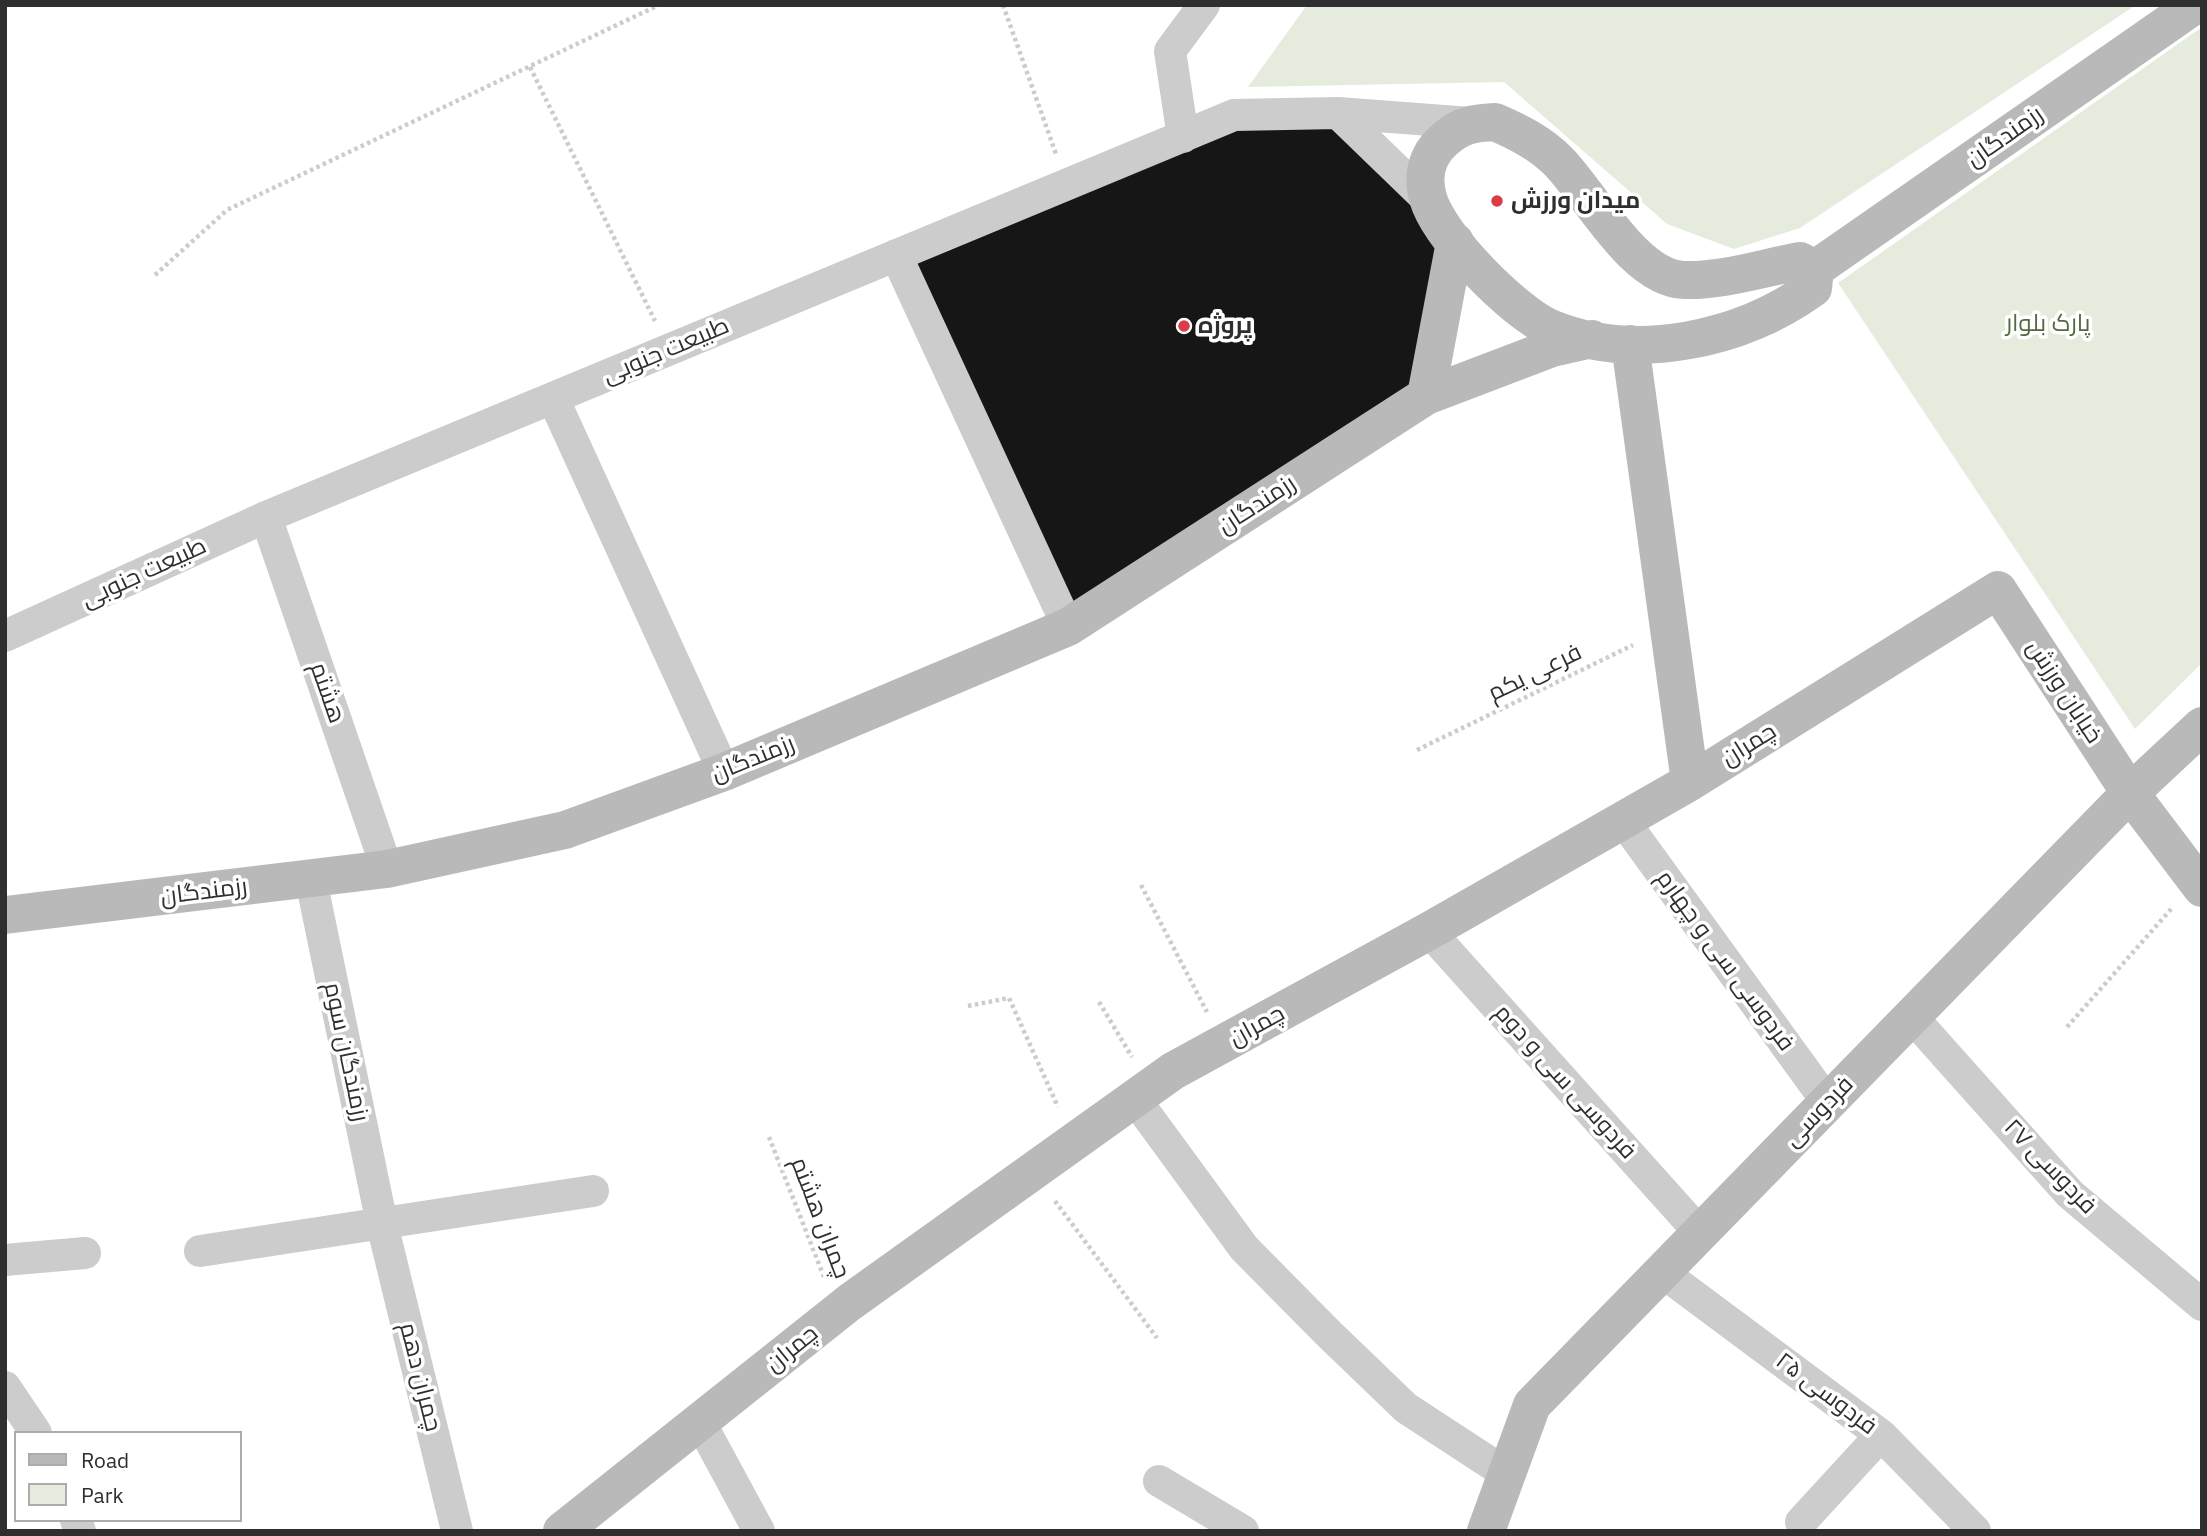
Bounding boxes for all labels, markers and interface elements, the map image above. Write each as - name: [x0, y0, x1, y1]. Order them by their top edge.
- street label: رزمندگان: [1961, 100, 2049, 174]
- place label: میدان ورزش: [1511, 187, 1640, 215]
- marker: میدان ورزش: [1489, 193, 1505, 209]
- park label: پارک بلوار: [2006, 310, 2090, 338]
- street label: طبیعت جنوبی: [599, 311, 733, 391]
- place label: پروژه: [1198, 312, 1252, 340]
- marker: پروژه: [1176, 318, 1192, 334]
- street label: رزمندگان: [1213, 469, 1301, 541]
- street label: طبیعت جنوبی: [77, 532, 211, 614]
- street label: خیابان ورزش: [2020, 635, 2108, 749]
- street label: فرعی یکم: [1483, 638, 1587, 708]
- street label: هشتم: [303, 659, 351, 727]
- street label: چمران: [1716, 717, 1782, 773]
- street label: رزمندگان: [707, 729, 799, 789]
- street label: فردوسی سی و چهارم: [1650, 865, 1800, 1057]
- street label: رزمندگان: [159, 872, 249, 912]
- street label: رزمندگان سوم: [317, 980, 375, 1124]
- street label: چمران: [1224, 999, 1290, 1053]
- street label: فردوسی سی و دوم: [1488, 999, 1642, 1165]
- street label: فردوسی: [1778, 1071, 1860, 1153]
- street label: فردوسی ۲۷: [1998, 1114, 2102, 1220]
- street label: چمران هشتم: [784, 1153, 856, 1283]
- street label: چمران: [760, 1319, 824, 1379]
- street label: چمران دهم: [393, 1320, 447, 1434]
- street label: فردوسی ۲۵: [1770, 1347, 1882, 1441]
- legend: [14, 1431, 242, 1522]
- text: Road: [81, 1446, 129, 1474]
- text: Park: [81, 1481, 124, 1509]

